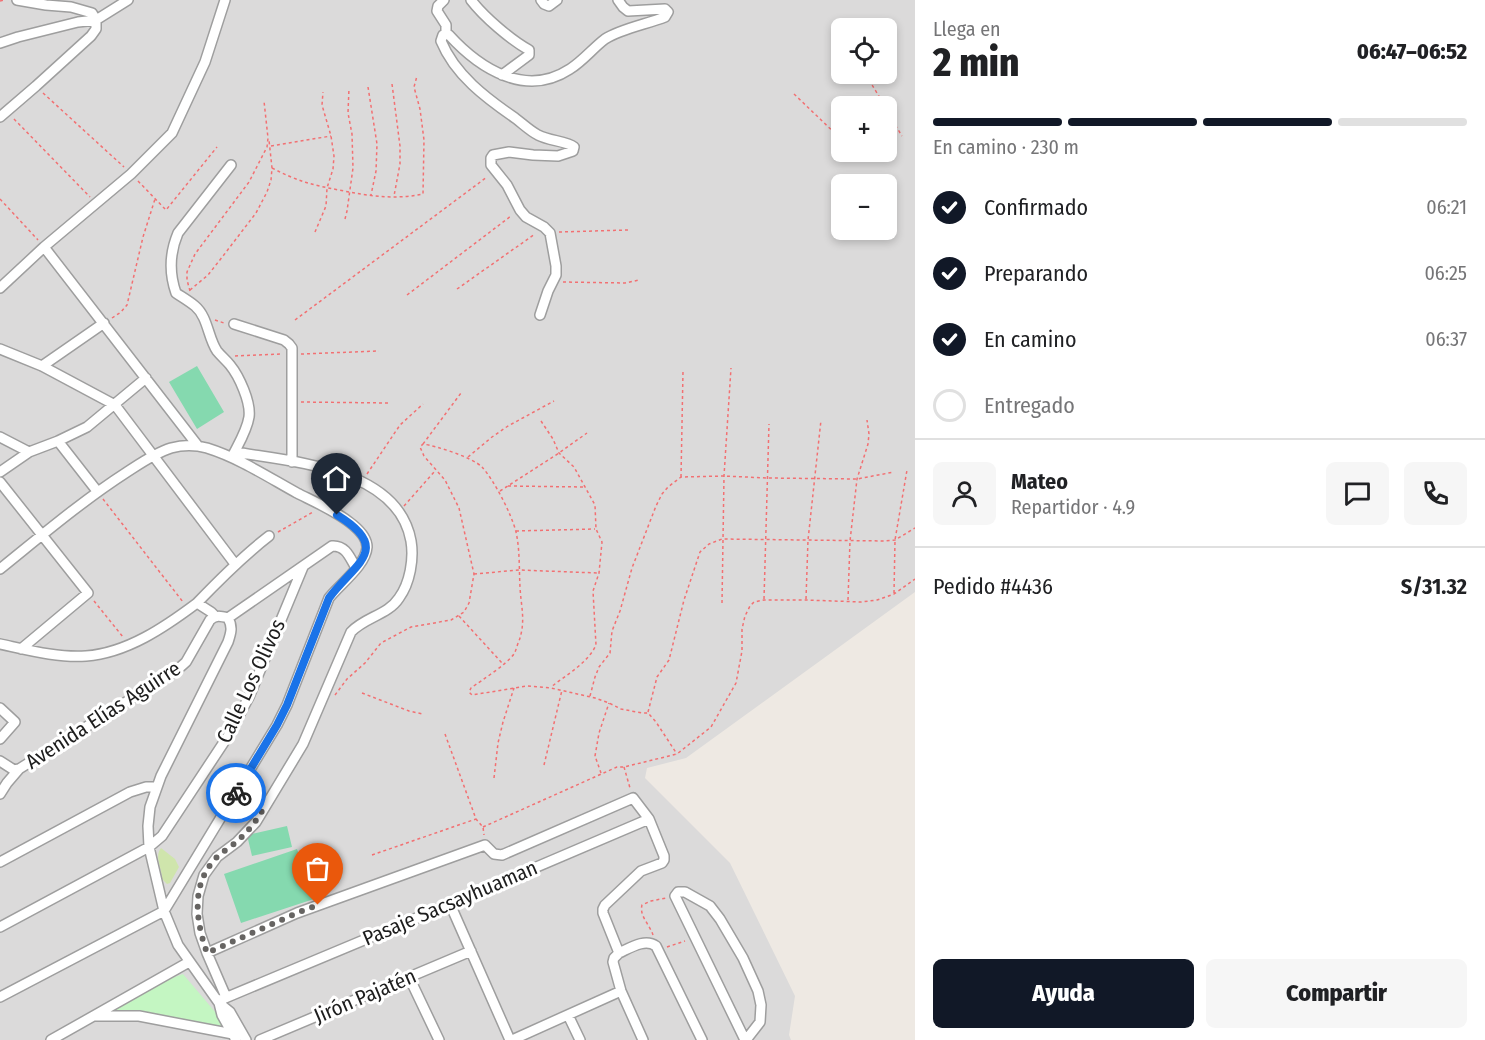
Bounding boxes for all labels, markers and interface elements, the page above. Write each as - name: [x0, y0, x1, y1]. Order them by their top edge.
- text: Llega en: [933, 17, 1001, 41]
- map controls: [831, 18, 897, 240]
- button: locate: [831, 18, 897, 84]
- text: 06:47–06:52: [1357, 38, 1467, 65]
- text: 2 min: [933, 40, 1019, 86]
- button: +: [831, 96, 897, 162]
- text: En camino · 230 m: [933, 135, 1079, 159]
- button: −: [831, 174, 897, 240]
- icon: check: [933, 191, 966, 224]
- text: Confirmado: [984, 194, 1088, 221]
- text: 06:21: [1426, 195, 1467, 219]
- icon: check: [933, 257, 966, 290]
- text: Preparando: [984, 260, 1088, 287]
- text: 06:25: [1424, 261, 1467, 285]
- icon: check: [933, 323, 966, 356]
- text: En camino: [984, 326, 1076, 353]
- text: 06:37: [1425, 327, 1467, 351]
- text: Entregado: [984, 392, 1075, 419]
- pin: [311, 453, 362, 515]
- icon: home: [320, 462, 353, 495]
- button: person: [933, 462, 996, 525]
- button: chat: [1326, 462, 1389, 525]
- button: phone: [1404, 462, 1467, 525]
- text: Mateo: [1011, 468, 1068, 495]
- text: Repartidor · 4.9: [1011, 495, 1135, 519]
- text: Pedido #4436: [933, 573, 1053, 600]
- text: S/31.32: [1401, 573, 1467, 600]
- street label: Calle Los Olivos: [211, 615, 291, 747]
- street label: Avenida Elías Aguirre: [21, 655, 185, 775]
- courier: [206, 763, 266, 823]
- icon: bike: [220, 777, 253, 810]
- pin: [292, 843, 343, 905]
- icon: bag: [301, 852, 334, 885]
- street label: Pasaje Sacsayhuaman: [359, 854, 541, 952]
- button: Ayuda: [933, 959, 1194, 1028]
- button: Compartir: [1206, 959, 1467, 1028]
- street label: Jirón Pajatén: [310, 963, 420, 1029]

